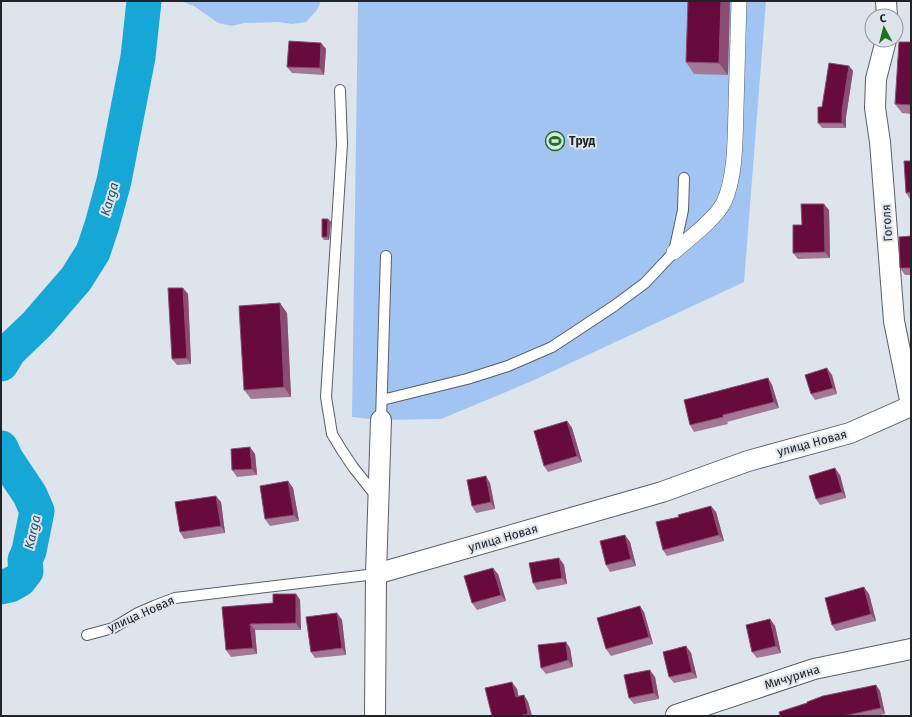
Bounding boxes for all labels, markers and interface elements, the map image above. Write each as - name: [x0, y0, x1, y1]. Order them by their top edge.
- north arrow: [864, 8, 904, 48]
- text: С: [879, 12, 887, 25]
- sports icon: Труд: [544, 130, 566, 152]
- place label: Труд: [569, 134, 596, 148]
- water label: Karga: [98, 181, 121, 218]
- street label: Гоголя: [879, 204, 895, 242]
- street label: улица Новая: [776, 427, 848, 459]
- water label: Karga: [21, 514, 44, 551]
- street label: улица Новая: [467, 521, 539, 555]
- street label: улица Новая: [105, 593, 177, 635]
- street label: Мичурина: [763, 662, 821, 692]

